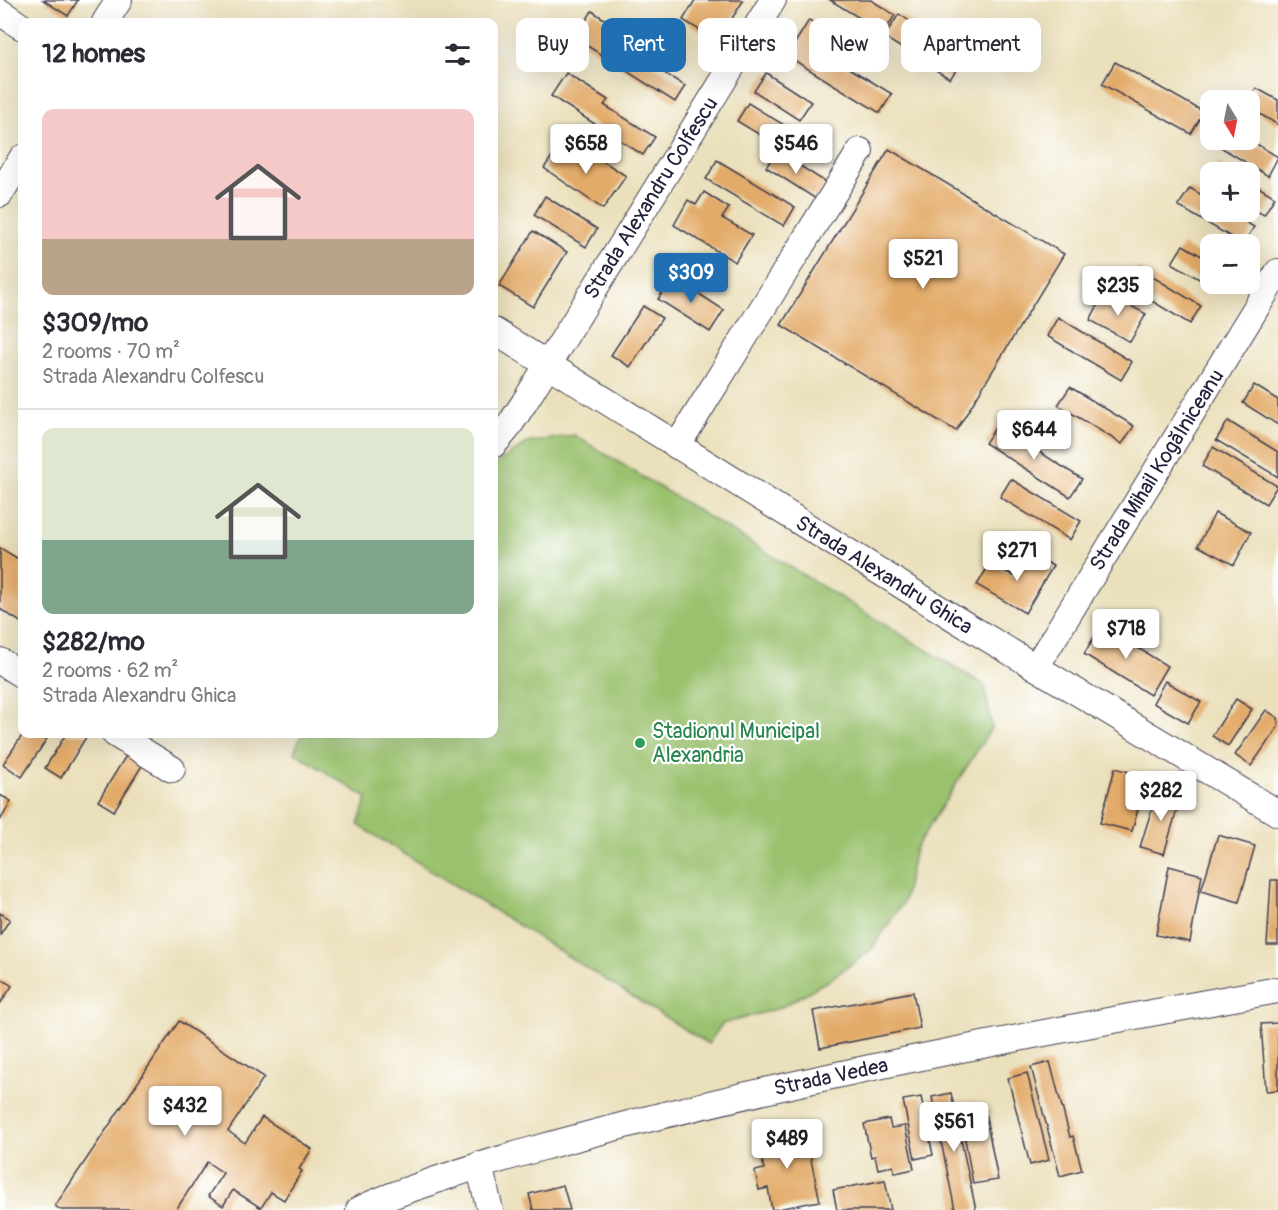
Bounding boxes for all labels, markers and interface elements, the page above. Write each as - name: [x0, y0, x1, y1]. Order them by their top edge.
- chip: Buy: [516, 18, 589, 72]
- chip: Rent: [601, 18, 686, 72]
- chip: Filters: [698, 18, 797, 72]
- chip: New: [809, 18, 889, 72]
- chip: Apartment: [901, 18, 1041, 72]
- text: 12 homes: [42, 38, 145, 70]
- icon: filters: [441, 38, 474, 71]
- north arrow: [1200, 90, 1260, 150]
- map controls: [1200, 90, 1260, 294]
- street label: Strada Alexandru Colfescu: [578, 92, 724, 304]
- pin: $658: [550, 124, 622, 175]
- pin: $546: [760, 124, 832, 175]
- text: $658: [564, 131, 608, 156]
- text: $546: [774, 131, 818, 156]
- icon: home: [204, 148, 312, 256]
- button: +: [1200, 162, 1260, 222]
- button: −: [1200, 234, 1260, 294]
- pin: $521: [887, 239, 959, 290]
- text: $521: [903, 246, 943, 271]
- pin: $309: [655, 253, 727, 304]
- text: $309: [668, 260, 714, 285]
- pin: $235: [1082, 266, 1154, 317]
- text: $235: [1096, 273, 1140, 298]
- text: $309/mo: [42, 307, 148, 339]
- text: 2 rooms · 70 m²: [42, 339, 180, 364]
- text: Strada Alexandru Colfescu: [42, 364, 264, 389]
- street label: Strada Mihail Kogălniceanu: [1084, 364, 1230, 576]
- pin: $644: [998, 410, 1070, 461]
- text: $644: [1011, 417, 1057, 442]
- icon: home: [204, 467, 312, 575]
- street label: Strada Alexandru Ghica: [790, 509, 978, 641]
- pin: $271: [981, 531, 1053, 582]
- text: $271: [997, 538, 1037, 563]
- pin: $718: [1090, 609, 1162, 660]
- text: $718: [1106, 616, 1146, 641]
- text: $282/mo: [42, 626, 145, 658]
- text: 2 rooms · 62 m²: [42, 658, 178, 683]
- text: Strada Alexandru Ghica: [42, 683, 236, 708]
- place label: Stadionul Municipal Alexandria: [652, 718, 820, 769]
- marker: Stadionul Municipal Alexandria: [633, 736, 647, 750]
- pin: $282: [1125, 771, 1197, 822]
- text: $282: [1139, 778, 1183, 803]
- street label: Strada Vedea: [771, 1052, 891, 1102]
- pin: $432: [149, 1086, 221, 1137]
- text: $432: [163, 1093, 207, 1118]
- pin: $561: [918, 1102, 990, 1153]
- text: $561: [933, 1109, 975, 1134]
- pin: $489: [751, 1119, 823, 1170]
- text: $489: [766, 1126, 808, 1151]

